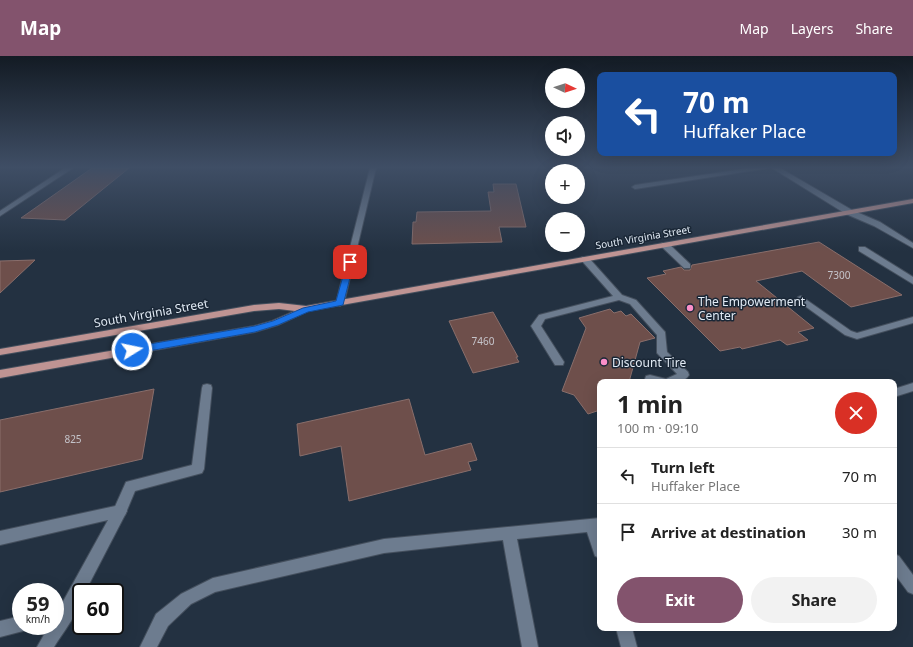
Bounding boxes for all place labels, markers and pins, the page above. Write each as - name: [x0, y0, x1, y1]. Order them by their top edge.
- pin: [333, 245, 367, 279]
- place label: The Empowerment Center: [698, 293, 806, 324]
- marker: The Empowerment Center: [685, 303, 695, 313]
- place label: Discount Tire: [612, 354, 686, 371]
- marker: Discount Tire: [599, 357, 609, 367]

